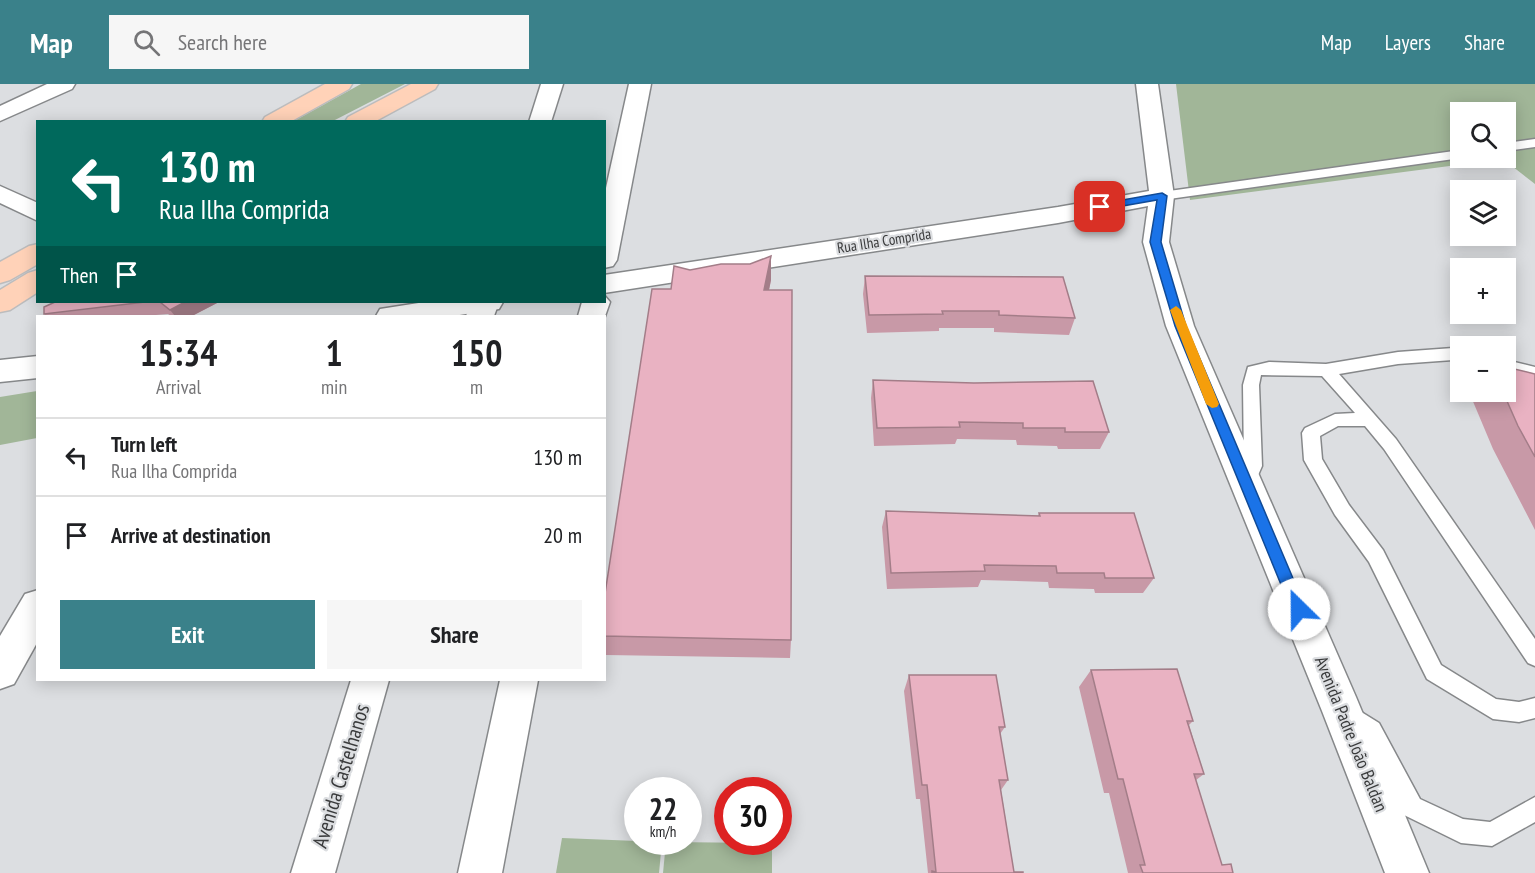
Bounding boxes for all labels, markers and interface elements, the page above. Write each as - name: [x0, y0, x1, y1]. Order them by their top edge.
- search box: [109, 15, 529, 69]
- text: Map: [30, 24, 73, 61]
- icon: search: [130, 26, 163, 59]
- text: Search here: [178, 28, 267, 56]
- text: Map: [1321, 29, 1352, 56]
- text: Layers: [1385, 29, 1431, 56]
- text: Share: [1464, 29, 1505, 56]
- map controls: [1450, 102, 1516, 402]
- button: search: [1450, 102, 1516, 168]
- text: 130 m: [159, 139, 256, 194]
- icon: left: [60, 144, 138, 222]
- button: layers: [1450, 180, 1516, 246]
- pin: [1074, 181, 1125, 232]
- icon: arrive: [1083, 190, 1116, 223]
- text: Rua Ilha Comprida: [159, 192, 330, 226]
- street label: Rua Ilha Comprida: [836, 224, 932, 257]
- icon: arrive: [110, 258, 143, 291]
- button: +: [1450, 258, 1516, 324]
- text: Then: [60, 261, 98, 289]
- text: 15:34: [140, 329, 217, 376]
- text: 1: [325, 329, 343, 376]
- text: 150: [451, 329, 502, 376]
- button: −: [1450, 336, 1516, 402]
- text: Arrival: [156, 374, 201, 400]
- text: min: [321, 374, 347, 400]
- text: m: [470, 374, 483, 400]
- text: Turn left: [111, 430, 177, 458]
- icon: left: [60, 441, 93, 474]
- text: 130 m: [533, 443, 582, 471]
- text: Rua Ilha Comprida: [111, 458, 237, 484]
- icon: arrive: [60, 519, 93, 552]
- text: Arrive at destination: [111, 521, 271, 549]
- text: 20 m: [543, 521, 582, 549]
- position arrow: [1267, 577, 1331, 641]
- button: Exit: [60, 600, 315, 669]
- button: Share: [327, 600, 582, 669]
- street label: Avenida Padre João Baldan: [1310, 653, 1393, 815]
- street label: Avenida Castelhanos: [306, 701, 375, 851]
- speed limit sign: 30: [714, 777, 792, 855]
- text: 22: [649, 789, 677, 828]
- text: km/h: [650, 822, 676, 841]

